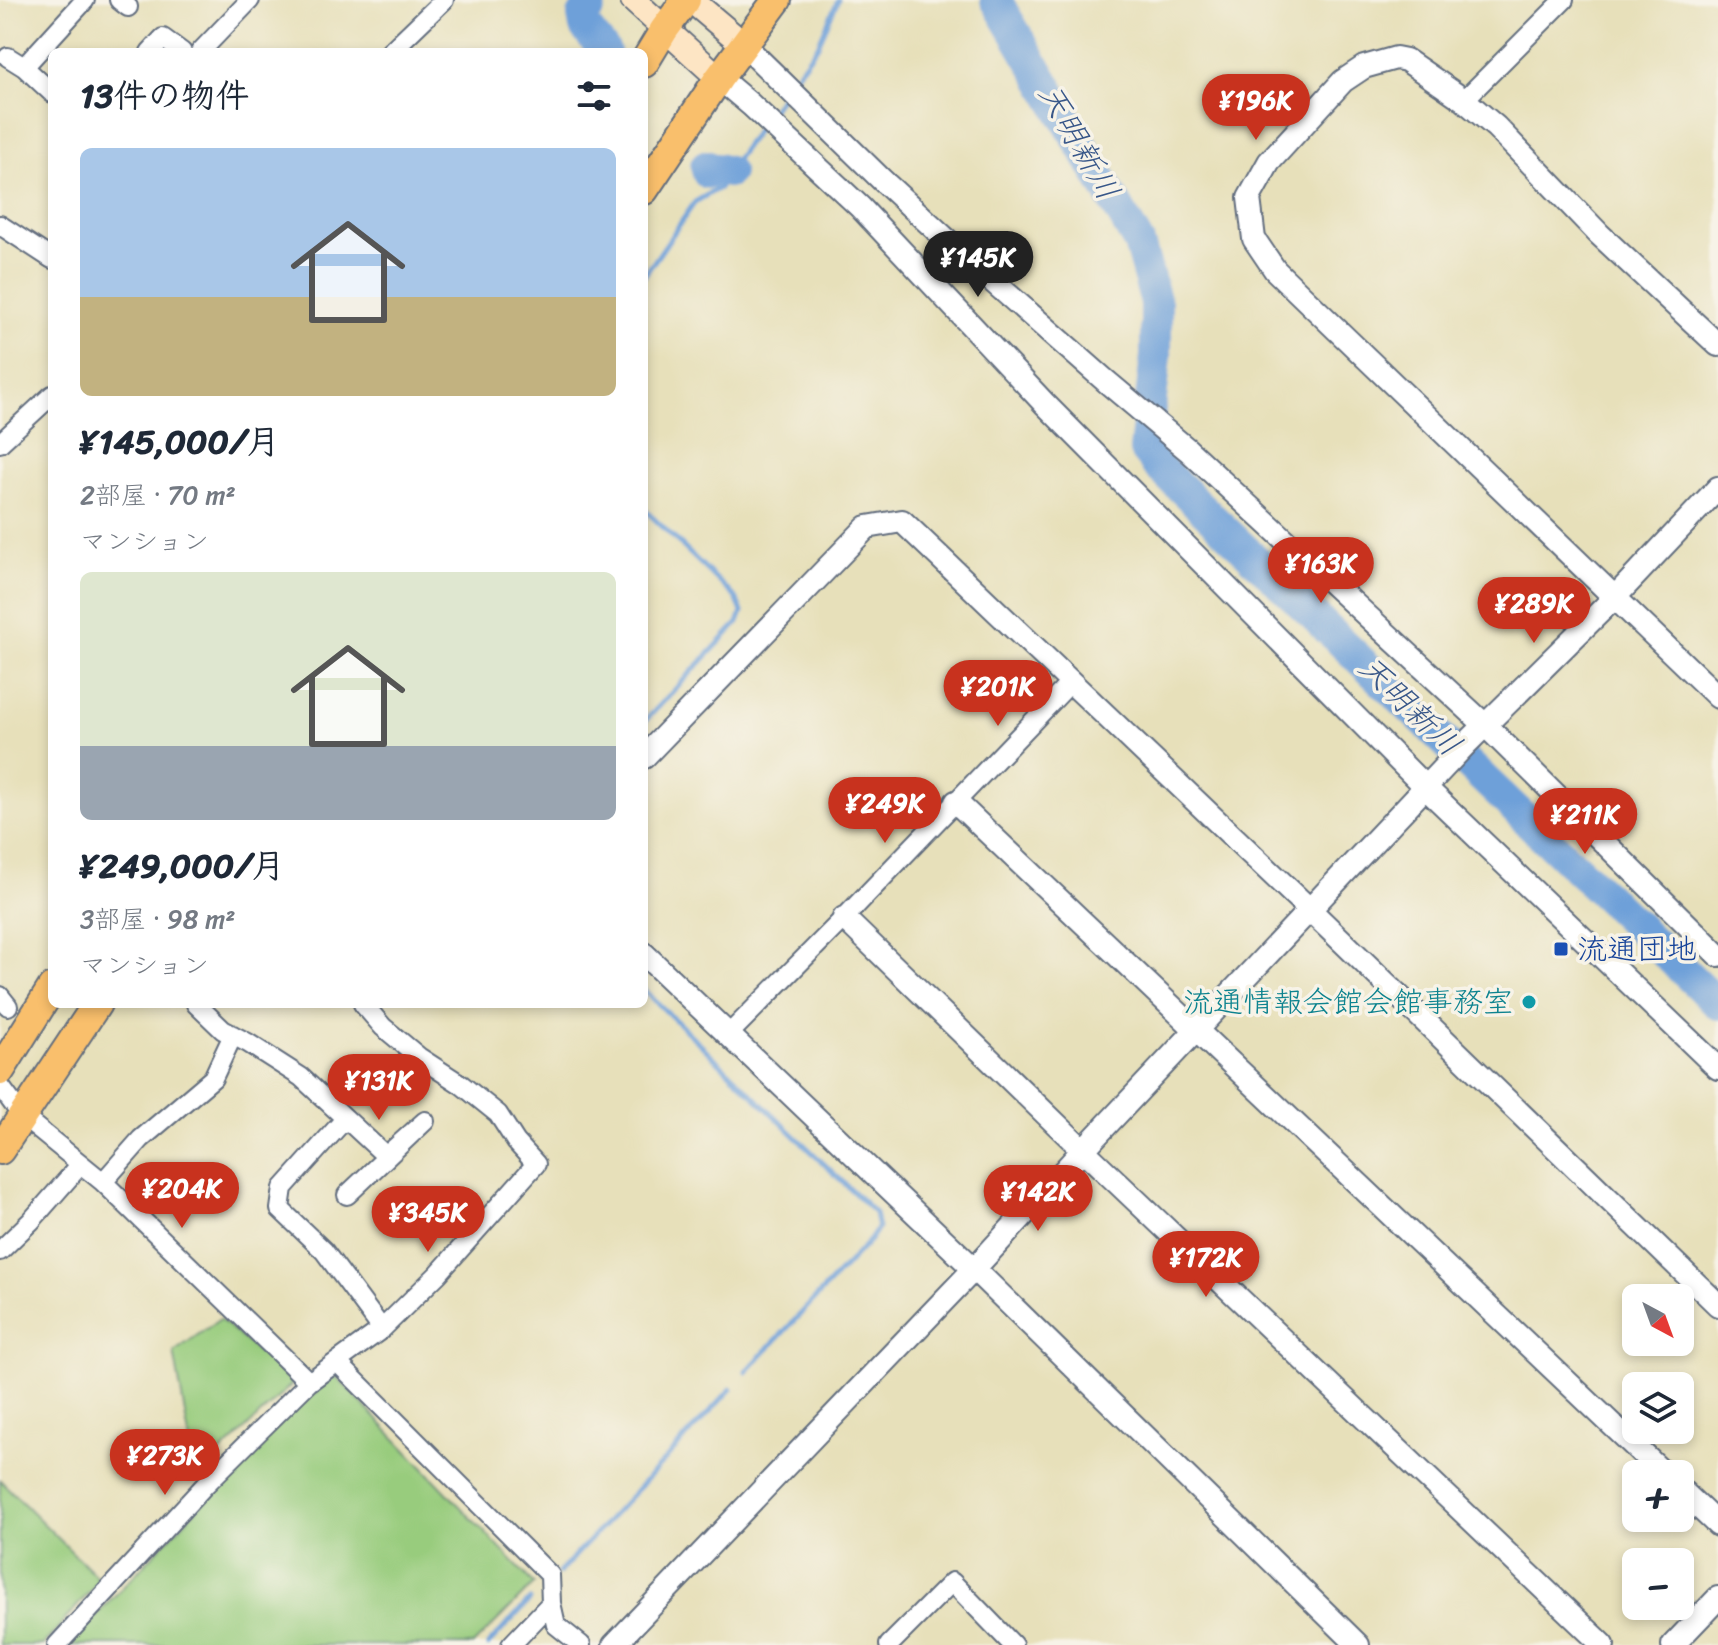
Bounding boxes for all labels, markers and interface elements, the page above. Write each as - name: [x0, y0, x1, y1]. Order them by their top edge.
- text: 13件の物件: [80, 66, 249, 126]
- water label: 天明新川: [1022, 72, 1136, 212]
- icon: filters: [572, 74, 616, 118]
- pin: ¥196K: [1200, 74, 1312, 142]
- text: ¥196K: [1220, 77, 1292, 123]
- icon: home: [276, 200, 420, 344]
- pin: ¥145K: [922, 231, 1034, 299]
- text: ¥145K: [941, 234, 1015, 280]
- text: ¥145,000/月: [80, 412, 280, 472]
- text: 2部屋 · 70 m²: [80, 472, 236, 518]
- text: マンション: [80, 518, 209, 564]
- pin: ¥163K: [1265, 537, 1377, 605]
- text: ¥163K: [1286, 540, 1356, 586]
- pin: ¥289K: [1478, 577, 1590, 645]
- text: ¥289K: [1496, 580, 1572, 626]
- icon: home: [276, 624, 420, 768]
- water label: 天明新川: [1344, 641, 1476, 771]
- pin: ¥201K: [942, 660, 1054, 728]
- text: ¥201K: [962, 663, 1034, 709]
- pin: ¥249K: [829, 777, 941, 845]
- text: ¥249K: [846, 780, 924, 826]
- pin: ¥211K: [1529, 788, 1641, 856]
- text: ¥211K: [1551, 791, 1619, 837]
- text: ¥249,000/月: [80, 836, 285, 896]
- text: 3部屋 · 98 m²: [80, 896, 235, 942]
- place label: 流通団地: [1577, 922, 1697, 976]
- marker: 流通団地: [1552, 940, 1570, 958]
- text: マンション: [80, 942, 209, 988]
- place label: 流通情報会館会館事務室: [1183, 975, 1513, 1029]
- marker: 流通情報会館会館事務室: [1520, 993, 1538, 1011]
- pin: ¥131K: [323, 1054, 435, 1122]
- text: ¥131K: [346, 1057, 412, 1103]
- pin: ¥204K: [126, 1162, 238, 1230]
- text: ¥204K: [143, 1165, 221, 1211]
- pin: ¥142K: [982, 1165, 1094, 1233]
- text: ¥142K: [1002, 1168, 1074, 1214]
- pin: ¥345K: [372, 1186, 484, 1254]
- text: ¥345K: [390, 1189, 466, 1235]
- pin: ¥172K: [1150, 1231, 1262, 1299]
- text: ¥172K: [1170, 1234, 1242, 1280]
- north arrow: [1622, 1284, 1694, 1356]
- map controls: [1622, 1284, 1694, 1620]
- button: layers: [1622, 1372, 1694, 1444]
- pin: ¥273K: [109, 1429, 221, 1497]
- text: ¥273K: [128, 1432, 202, 1478]
- button: +: [1622, 1460, 1694, 1532]
- button: −: [1622, 1548, 1694, 1620]

